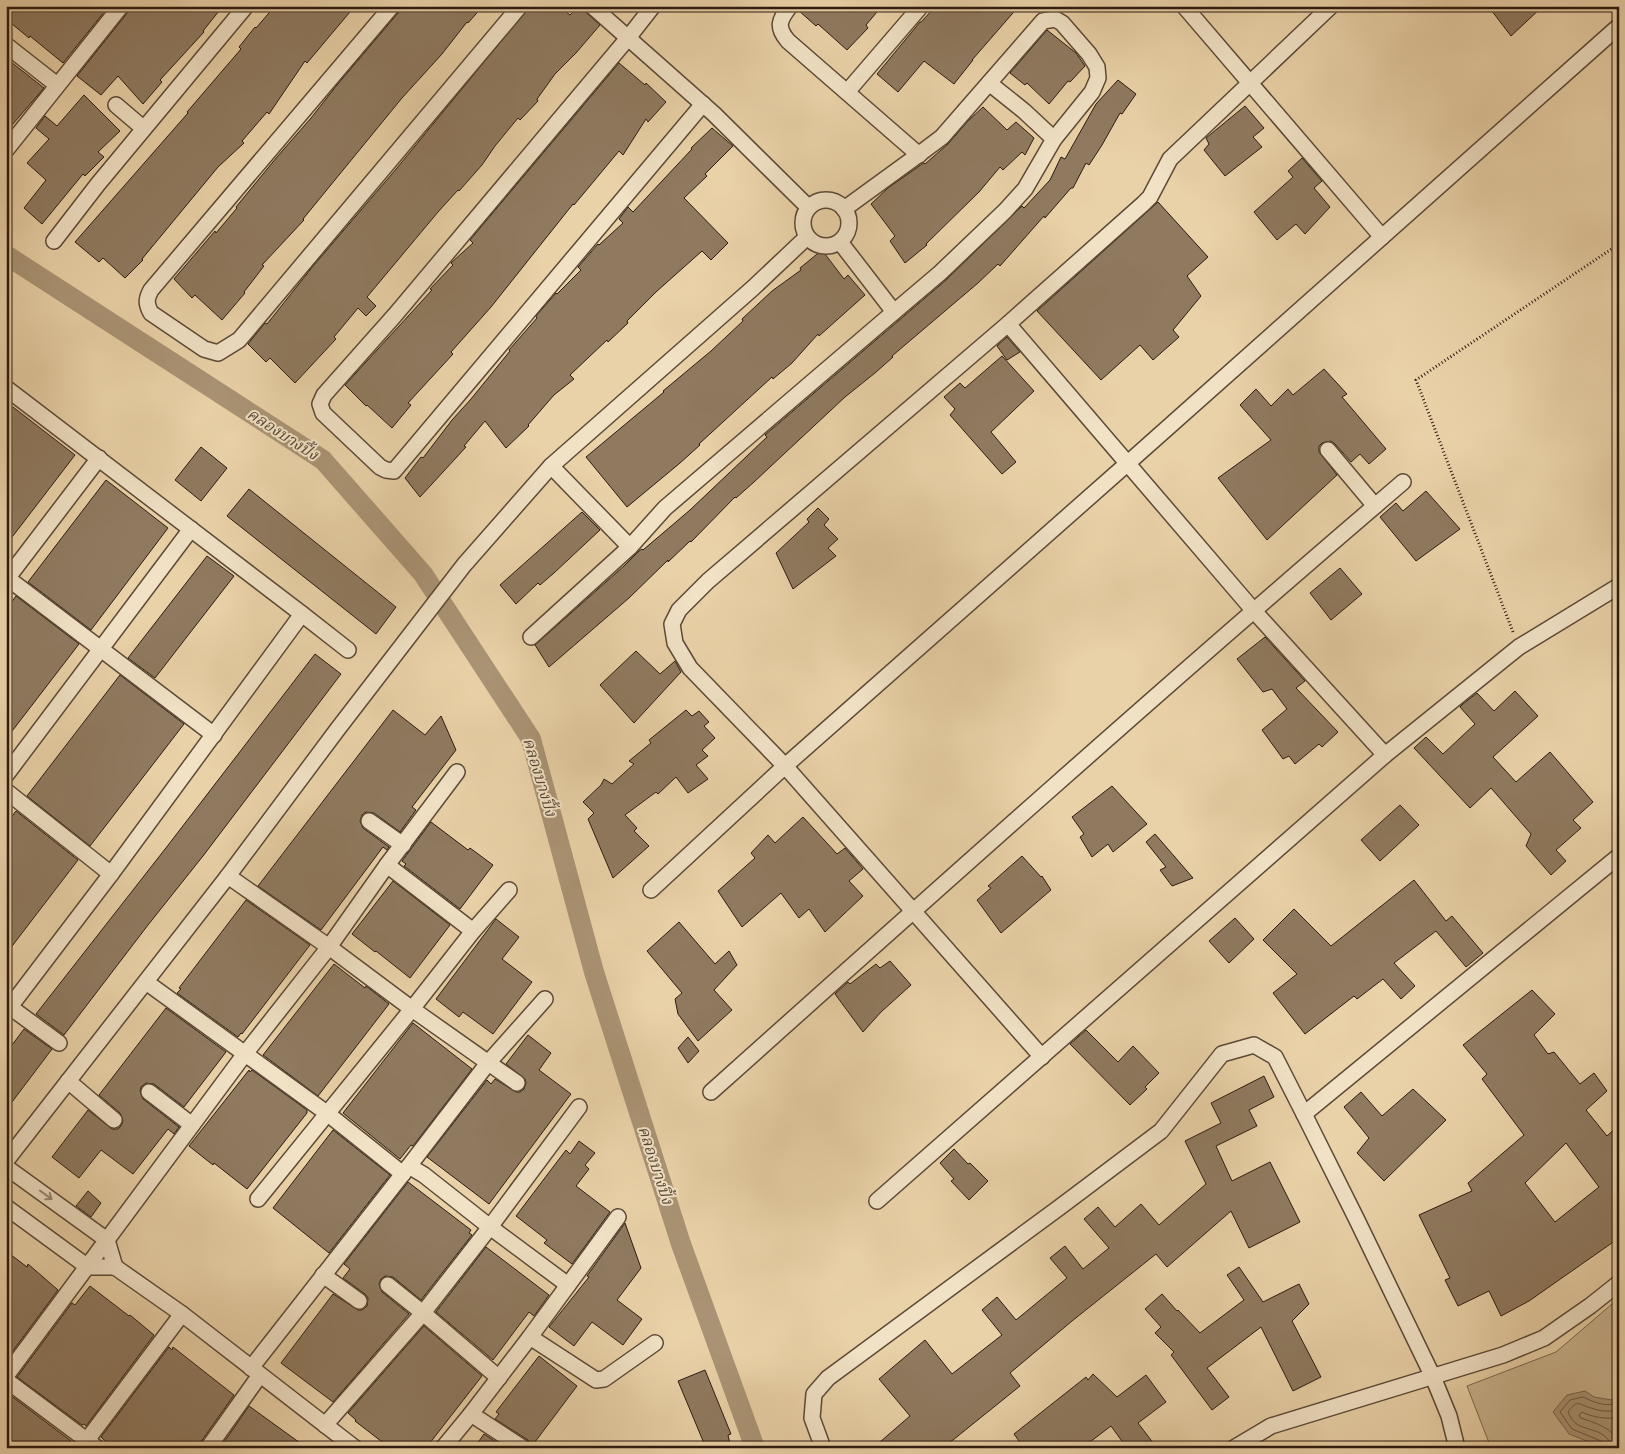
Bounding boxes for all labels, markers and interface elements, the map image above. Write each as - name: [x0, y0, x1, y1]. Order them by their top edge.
- water label: คลองบางปิ้ง: [244, 403, 324, 465]
- water label: คลองบางปิ้ง: [519, 735, 563, 819]
- water label: คลองบางปิ้ง: [634, 1123, 679, 1207]
- one-way arrow: [39, 1190, 52, 1201]

